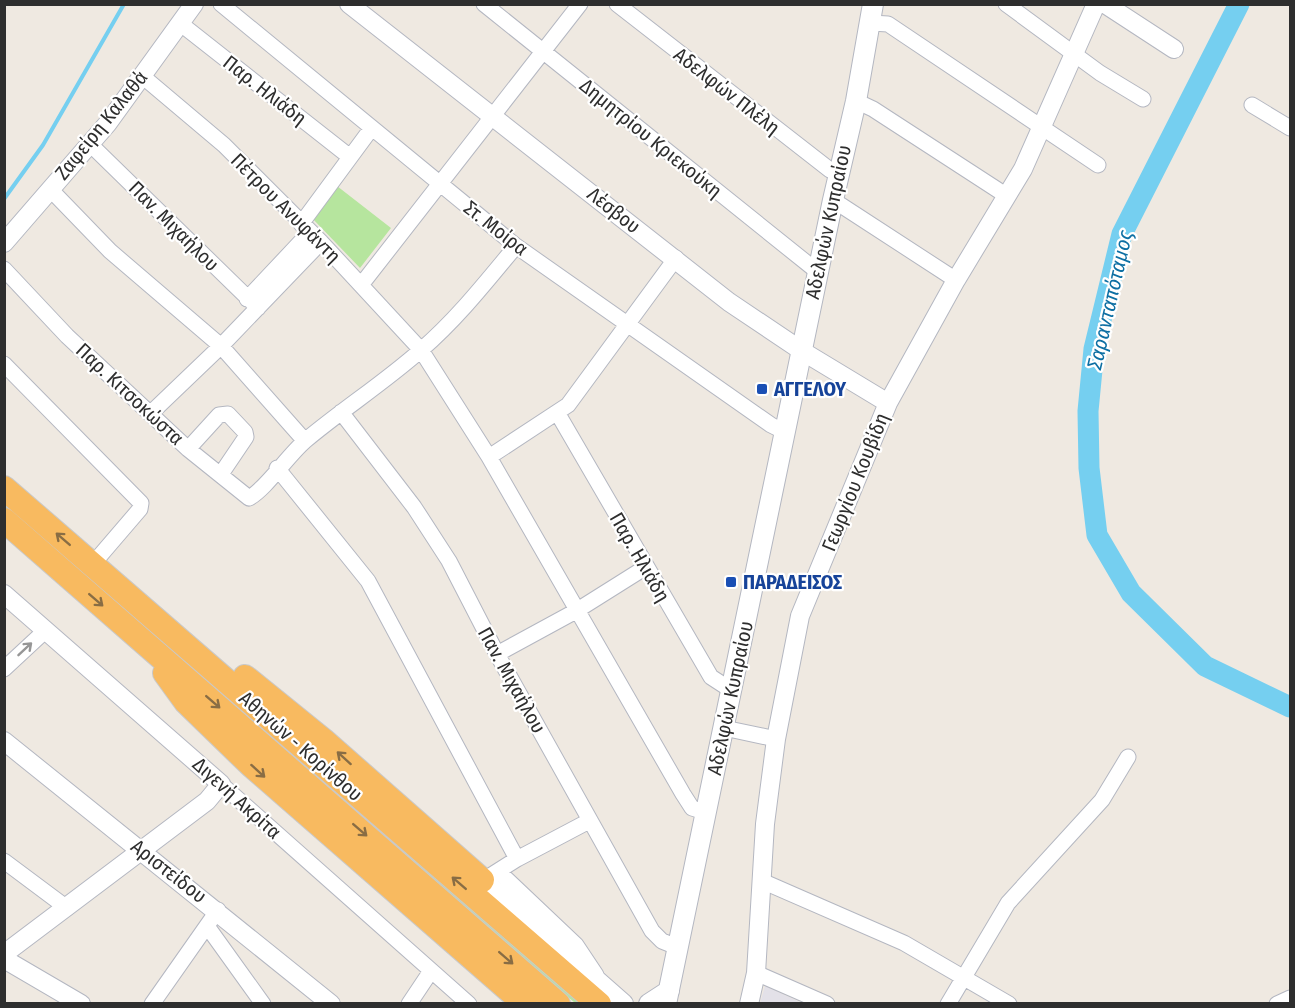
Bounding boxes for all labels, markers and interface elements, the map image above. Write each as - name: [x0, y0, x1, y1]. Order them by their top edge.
- street label: Αδελφών Πλέλη: [669, 42, 785, 140]
- street label: Παρ. Ηλιάδη: [218, 50, 312, 130]
- street label: Ζαφείρη Καλαθά: [50, 66, 152, 184]
- street label: Δημητρίου Κριεκούκη: [575, 73, 727, 203]
- street label: Αδελφών Κυπραίου: [800, 143, 856, 301]
- street label: Πέτρου Ανυφάντη: [226, 148, 346, 268]
- street label: Παν. Μιχαήλου: [124, 176, 224, 276]
- street label: Λέσβου: [583, 182, 645, 238]
- street label: Στ. Μοίρα: [459, 195, 533, 261]
- water label: Σαρανταπόταμος: [1081, 227, 1139, 372]
- street label: Παρ. Κιτσοκώστα: [71, 338, 189, 450]
- place label: ΑΓΓΕΛΟΥ: [773, 377, 847, 401]
- marker: ΑΓΓΕΛΟΥ: [755, 382, 769, 396]
- street label: Γεωργίου Κουβίδη: [816, 409, 894, 555]
- street label: Παρ. Ηλιάδη: [605, 508, 675, 606]
- one-way arrow: [56, 532, 71, 546]
- place label: ΠΑΡΑΔΕΙΣΟΣ: [743, 570, 842, 594]
- marker: ΠΑΡΑΔΕΙΣΟΣ: [724, 575, 738, 589]
- one-way arrow: [88, 593, 103, 607]
- street label: Αδελφών Κυπραίου: [702, 619, 758, 777]
- street label: Παν. Μιχαήλου: [473, 623, 551, 737]
- one-way arrow: [18, 642, 33, 656]
- street label: Αθηνών - Κορίνθου: [234, 686, 368, 806]
- one-way arrow: [205, 695, 220, 709]
- one-way arrow: [337, 751, 352, 765]
- street label: Διγενή Ακρίτα: [188, 752, 286, 844]
- one-way arrow: [250, 764, 265, 778]
- one-way arrow: [352, 823, 367, 837]
- street label: Αριστείδου: [126, 834, 212, 908]
- one-way arrow: [452, 876, 467, 890]
- one-way arrow: [499, 951, 514, 965]

